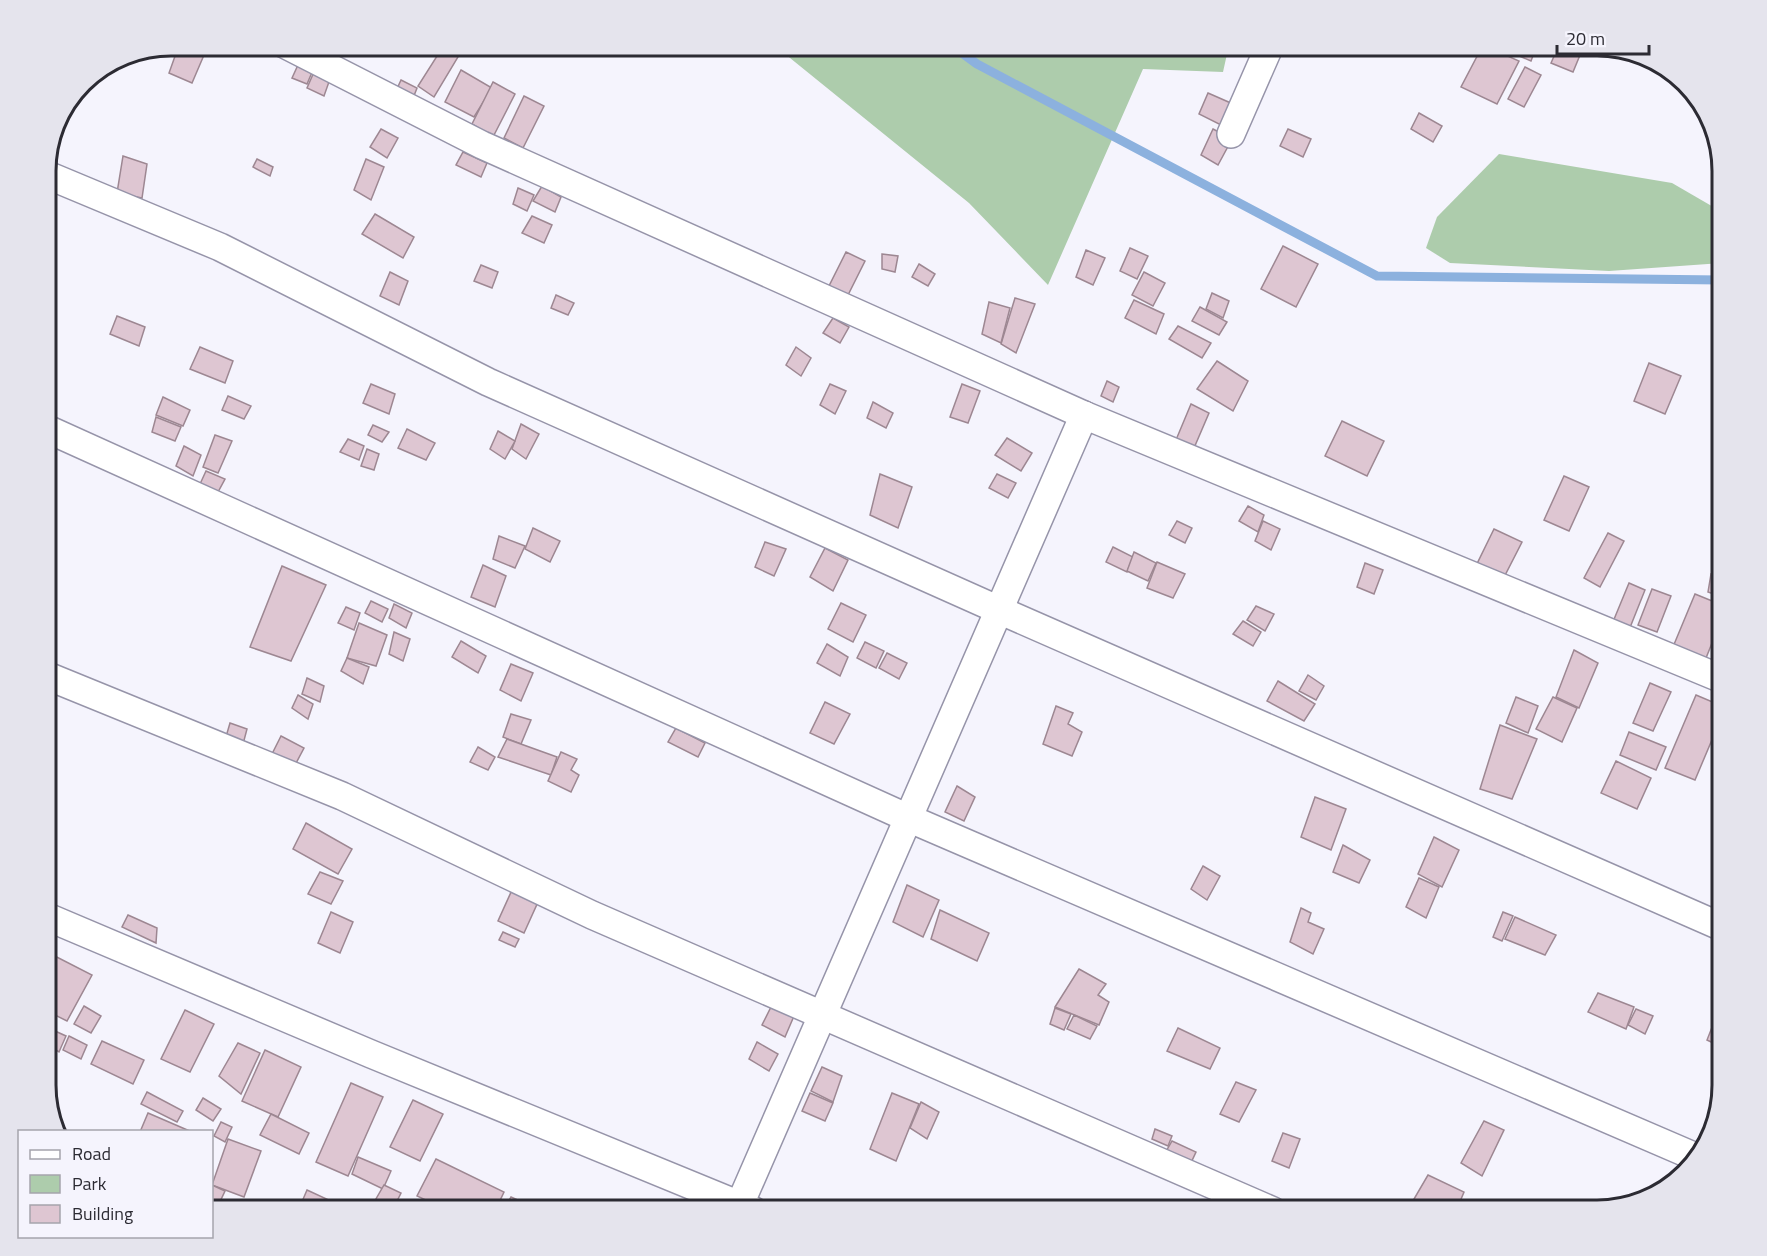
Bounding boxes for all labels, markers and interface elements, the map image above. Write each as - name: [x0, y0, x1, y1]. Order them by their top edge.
- scale bar: [1557, 18, 1648, 56]
- text: 20 m: [1566, 25, 1605, 52]
- legend: [18, 1130, 213, 1238]
- text: Road: [72, 1140, 111, 1167]
- text: Park: [72, 1170, 107, 1197]
- text: Building: [72, 1200, 133, 1227]

